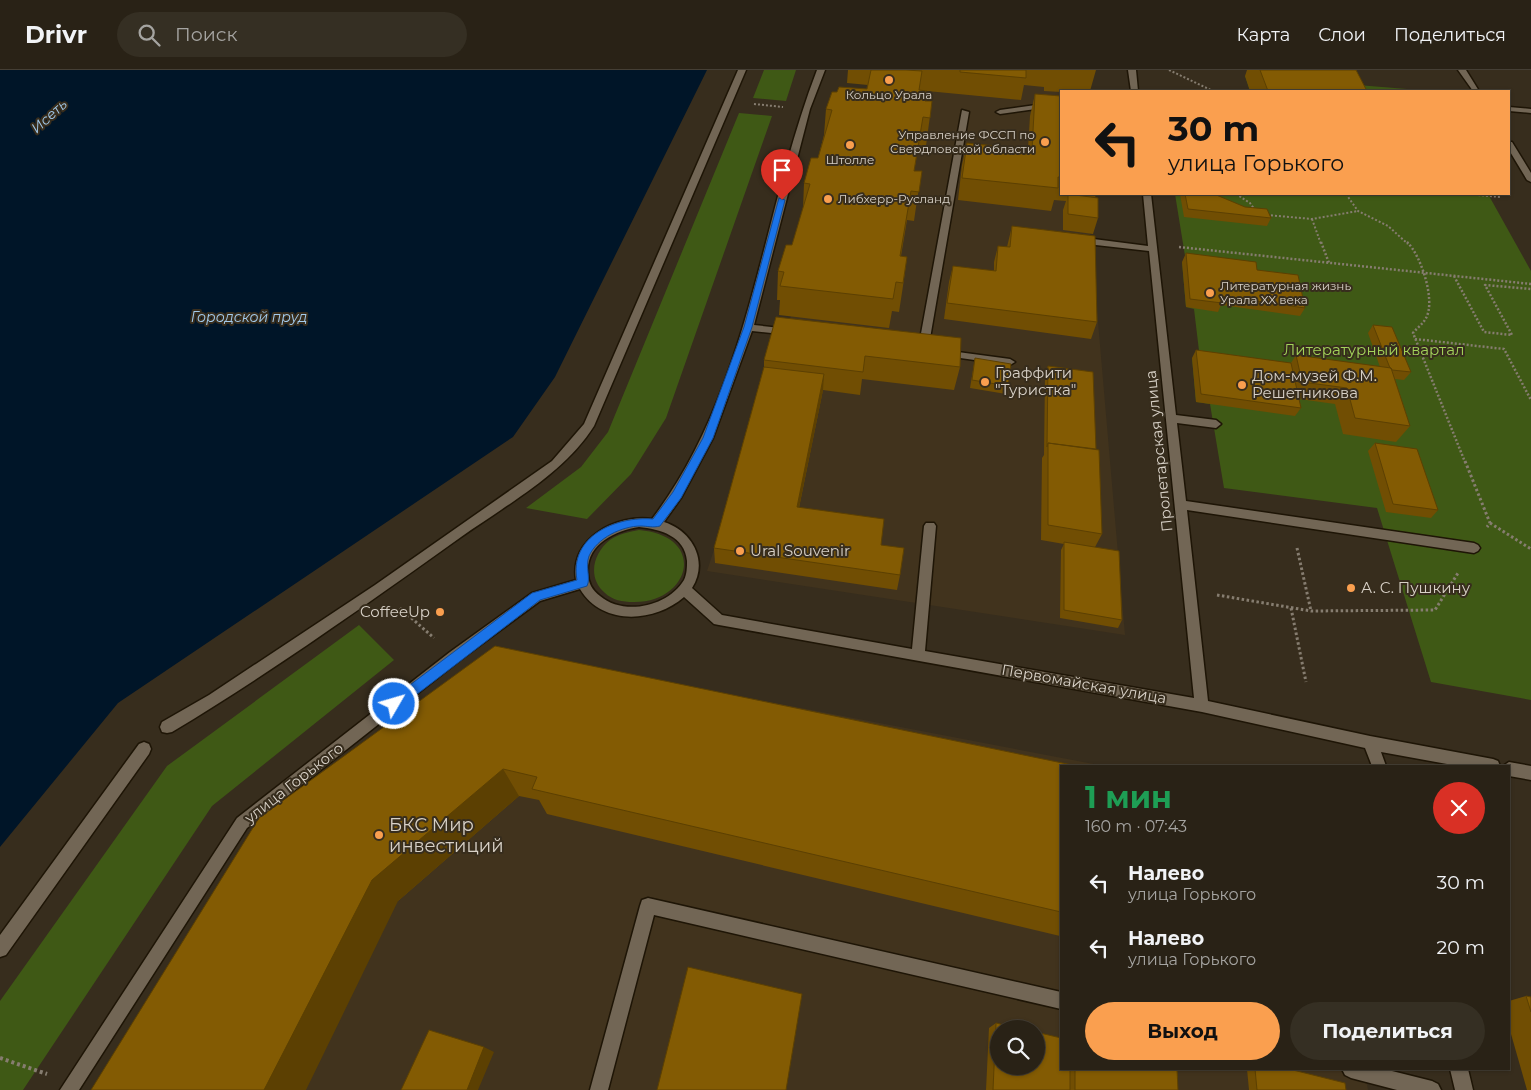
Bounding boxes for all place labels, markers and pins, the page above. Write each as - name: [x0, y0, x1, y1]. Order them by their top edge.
- marker: Кольцо Урала: [883, 74, 895, 86]
- place label: Кольцо Урала: [846, 87, 932, 102]
- place label: Управление ФССП по Свердловской области: [890, 127, 1035, 156]
- marker: Управление ФССП по Свердловской области: [1039, 136, 1051, 148]
- marker: Штолле: [844, 139, 856, 151]
- pin: [761, 149, 803, 200]
- place label: Штолле: [826, 152, 874, 167]
- place label: Либхерр-Русланд: [838, 191, 950, 206]
- marker: Либхерр-Русланд: [822, 193, 834, 205]
- place label: Литературная жизнь Урала XX века: [1220, 278, 1351, 307]
- marker: Литературная жизнь Урала XX века: [1204, 287, 1216, 299]
- place label: Граффити "Туристка": [995, 363, 1076, 399]
- place label: Дом-музей Ф.М. Решетникова: [1252, 366, 1377, 402]
- marker: Граффити "Туристка": [979, 376, 991, 388]
- marker: Дом-музей Ф.М. Решетникова: [1236, 379, 1248, 391]
- place label: Ural Souvenir: [750, 541, 850, 560]
- marker: Ural Souvenir: [734, 545, 746, 557]
- place label: А. С. Пушкину: [1361, 578, 1471, 597]
- marker: А. С. Пушкину: [1345, 582, 1357, 594]
- place label: CoffeeUp: [360, 602, 430, 621]
- marker: CoffeeUp: [434, 606, 446, 618]
- place label: БКС Мир инвестиций: [389, 814, 504, 857]
- marker: БКС Мир инвестиций: [373, 829, 385, 841]

